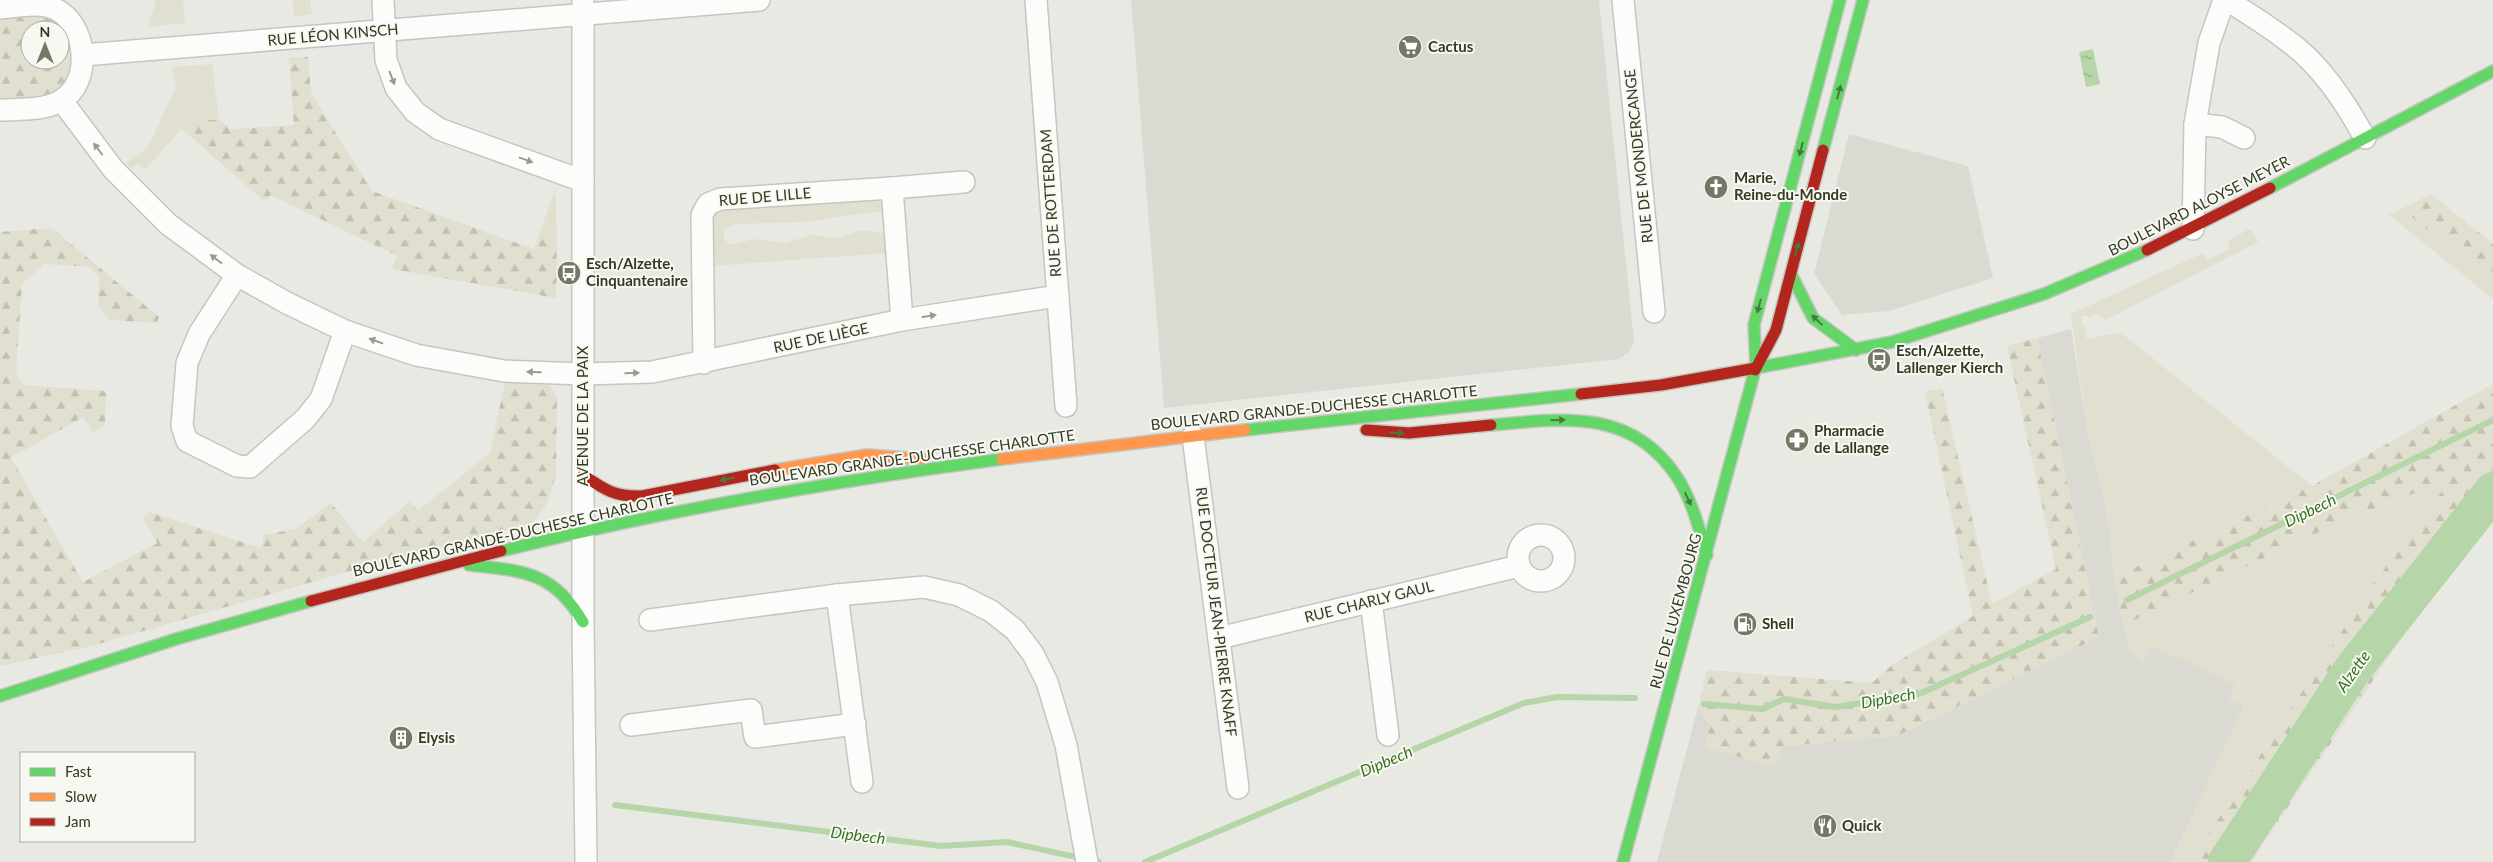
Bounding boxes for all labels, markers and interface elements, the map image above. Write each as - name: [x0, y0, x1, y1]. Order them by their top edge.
- street label: RUE LÉON KINSCH: [267, 19, 399, 49]
- north arrow: [20, 20, 70, 70]
- text: N: [40, 23, 50, 40]
- supermarket icon: Cactus: [1397, 34, 1423, 60]
- place label: Cactus: [1428, 37, 1474, 55]
- street label: RUE DE MONDERCANGE: [1620, 68, 1656, 244]
- one-way arrow: [389, 71, 397, 85]
- one-way arrow: [1835, 85, 1843, 100]
- street label: RUE DE ROTTERDAM: [1036, 128, 1064, 278]
- one-way arrow: [1797, 141, 1805, 156]
- one-way arrow: [93, 142, 103, 156]
- street label: BOULEVARD ALOYSE MEYER: [2105, 151, 2293, 259]
- one-way arrow: [518, 157, 533, 164]
- place label: Marie, Reine-du-Monde: [1734, 168, 1847, 203]
- church icon: Marie, Reine-du-Monde: [1703, 174, 1729, 200]
- street label: RUE DE LILLE: [718, 183, 812, 209]
- one-way arrow: [1794, 242, 1802, 257]
- one-way arrow: [210, 254, 223, 265]
- place label: Esch/Alzette, Cinquantenaire: [586, 254, 688, 289]
- bus stop icon: Esch/Alzette, Cinquantenaire: [556, 260, 582, 286]
- one-way arrow: [1755, 298, 1763, 313]
- one-way arrow: [921, 311, 937, 319]
- one-way arrow: [1812, 314, 1824, 326]
- street label: RUE DE LIÈGE: [772, 318, 870, 356]
- one-way arrow: [368, 337, 383, 344]
- place label: Esch/Alzette, Lallenger Kierch: [1896, 341, 2003, 376]
- street label: AVENUE DE LA PAIX: [573, 345, 591, 486]
- bus stop icon: Esch/Alzette, Lallenger Kierch: [1866, 347, 1892, 373]
- one-way arrow: [526, 368, 542, 376]
- one-way arrow: [624, 369, 640, 377]
- street label: BOULEVARD GRANDE-DUCHESSE CHARLOTTE: [1150, 381, 1478, 433]
- one-way arrow: [1551, 415, 1567, 423]
- place label: Pharmacie de Lallange: [1814, 421, 1889, 456]
- street label: BOULEVARD GRANDE-DUCHESSE CHARLOTTE: [748, 425, 1076, 489]
- pharmacy icon: Pharmacie de Lallange: [1784, 427, 1810, 453]
- one-way arrow: [1389, 429, 1405, 437]
- one-way arrow: [718, 475, 734, 483]
- street label: RUE DOCTEUR JEAN-PIERRE KNAFF: [1193, 486, 1241, 738]
- street label: BOULEVARD GRANDE-DUCHESSE CHARLOTTE: [351, 488, 675, 580]
- water label: Dipbech: [2281, 489, 2339, 530]
- one-way arrow: [1684, 492, 1692, 506]
- street label: RUE DE LUXEMBOURG: [1646, 531, 1704, 691]
- street label: RUE CHARLY GAUL: [1302, 576, 1435, 626]
- fuel station icon: Shell: [1732, 611, 1758, 637]
- place label: Shell: [1762, 614, 1794, 632]
- water label: Alzette: [2331, 646, 2374, 696]
- water label: Dipbech: [1859, 683, 1917, 712]
- building icon: Elysis: [388, 725, 414, 751]
- place label: Elysis: [418, 728, 455, 746]
- water label: Dipbech: [1357, 741, 1415, 780]
- legend: [20, 752, 195, 842]
- text: Fast: [65, 762, 92, 780]
- text: Slow: [65, 787, 97, 805]
- text: Jam: [65, 812, 91, 830]
- restaurant icon: Quick: [1812, 813, 1838, 839]
- place label: Quick: [1842, 816, 1883, 834]
- water label: Dipbech: [830, 822, 887, 847]

